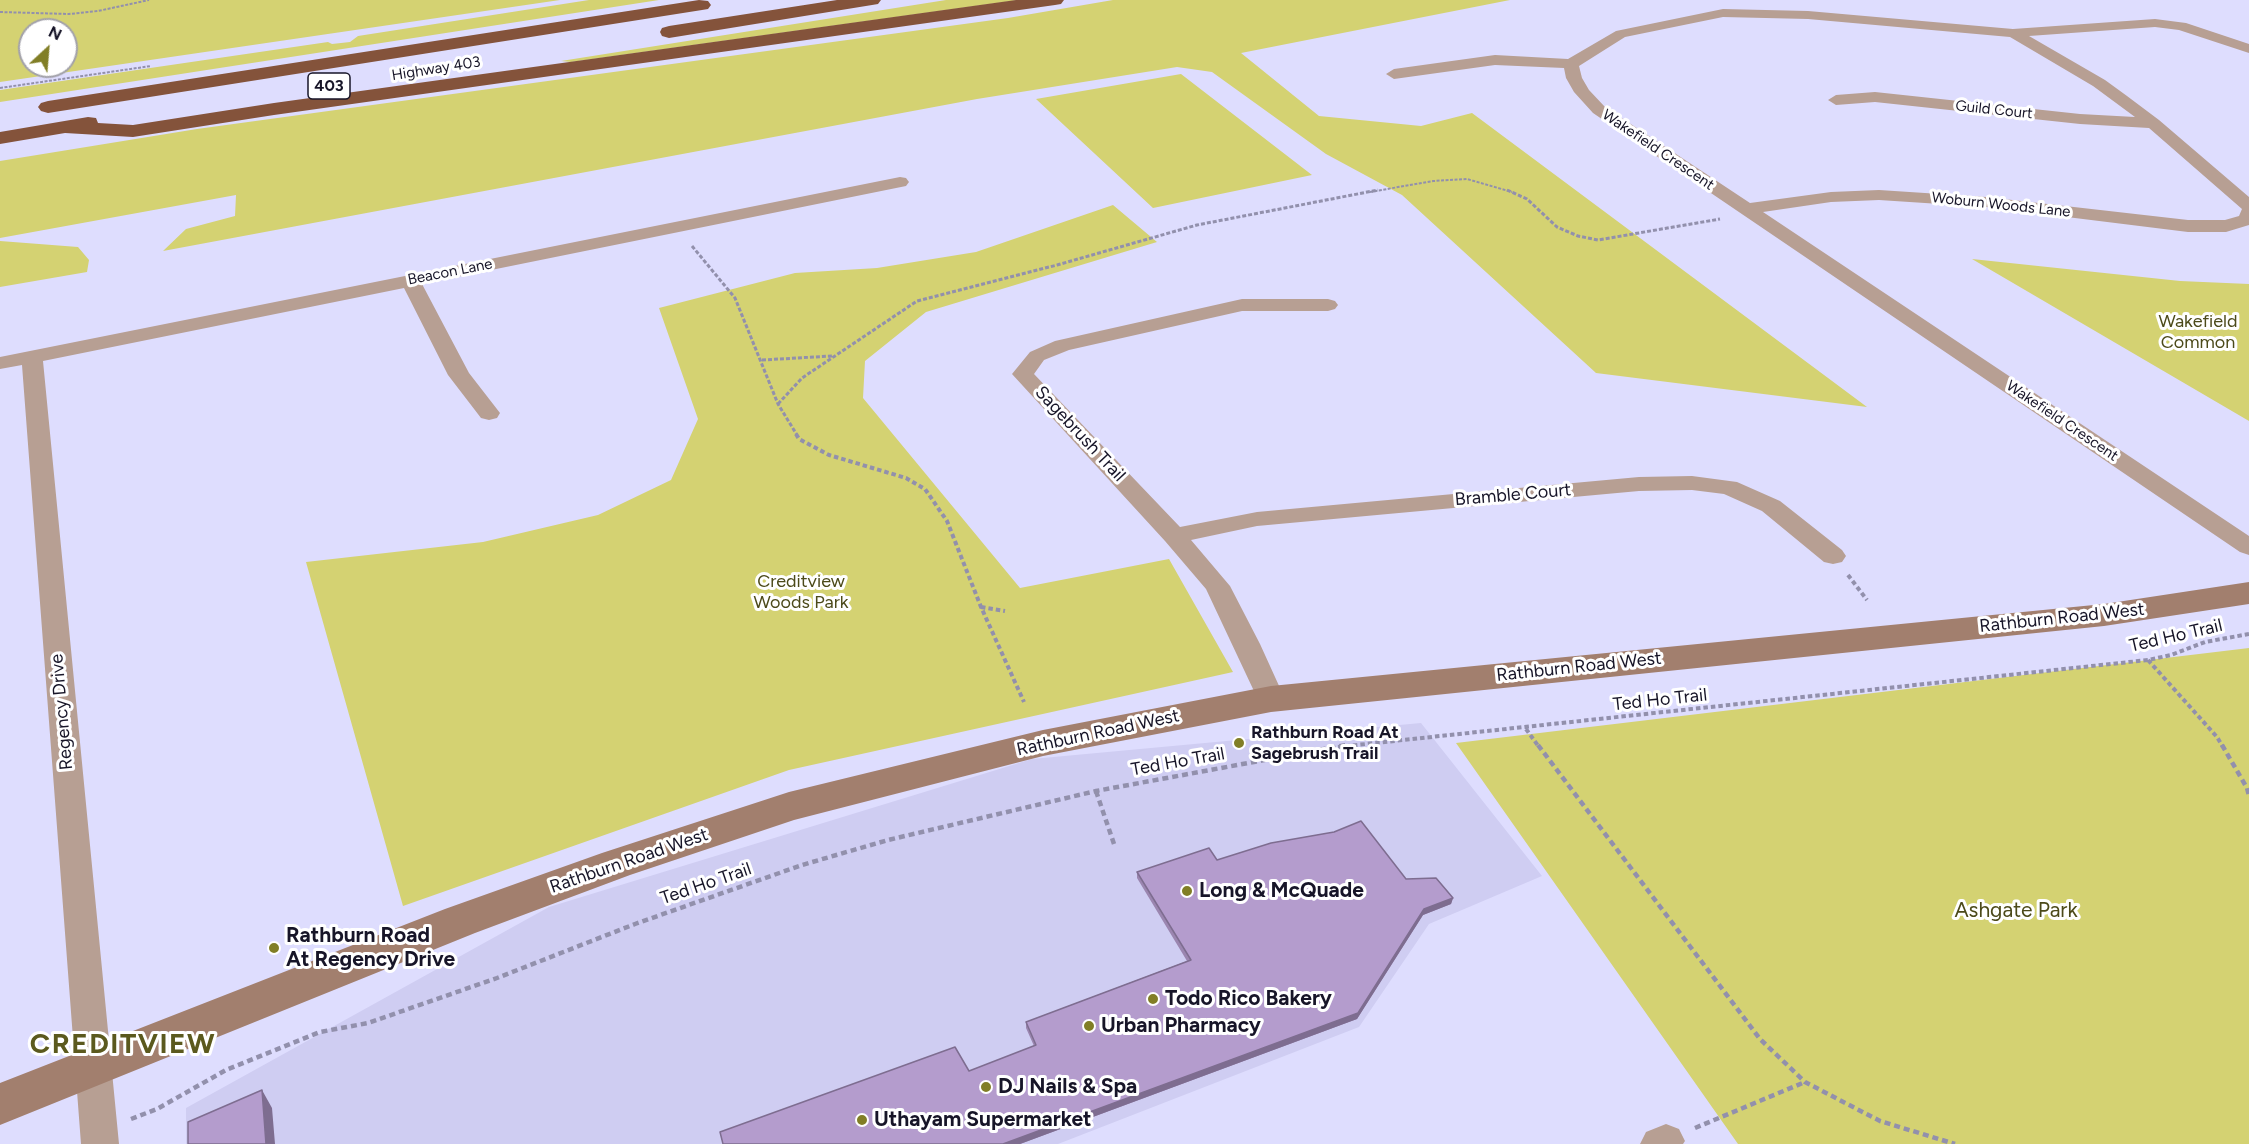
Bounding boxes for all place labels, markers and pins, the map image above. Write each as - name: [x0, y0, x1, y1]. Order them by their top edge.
- place label: Rathburn Road At Sagebrush Trail: [1251, 722, 1399, 764]
- marker: Rathburn Road At Sagebrush Trail: [1232, 736, 1246, 750]
- place label: Long & McQuade: [1199, 878, 1364, 904]
- marker: Long & McQuade: [1180, 884, 1194, 898]
- place label: Rathburn Road At Regency Drive: [286, 923, 455, 973]
- marker: Rathburn Road At Regency Drive: [267, 941, 281, 955]
- place label: Todo Rico Bakery: [1165, 986, 1332, 1012]
- marker: Todo Rico Bakery: [1146, 992, 1160, 1006]
- place label: Urban Pharmacy: [1101, 1013, 1261, 1039]
- marker: Urban Pharmacy: [1082, 1019, 1096, 1033]
- place label: DJ Nails & Spa: [998, 1074, 1137, 1100]
- marker: DJ Nails & Spa: [979, 1080, 993, 1094]
- place label: Uthayam Supermarket: [874, 1107, 1092, 1133]
- marker: Uthayam Supermarket: [855, 1113, 869, 1127]

